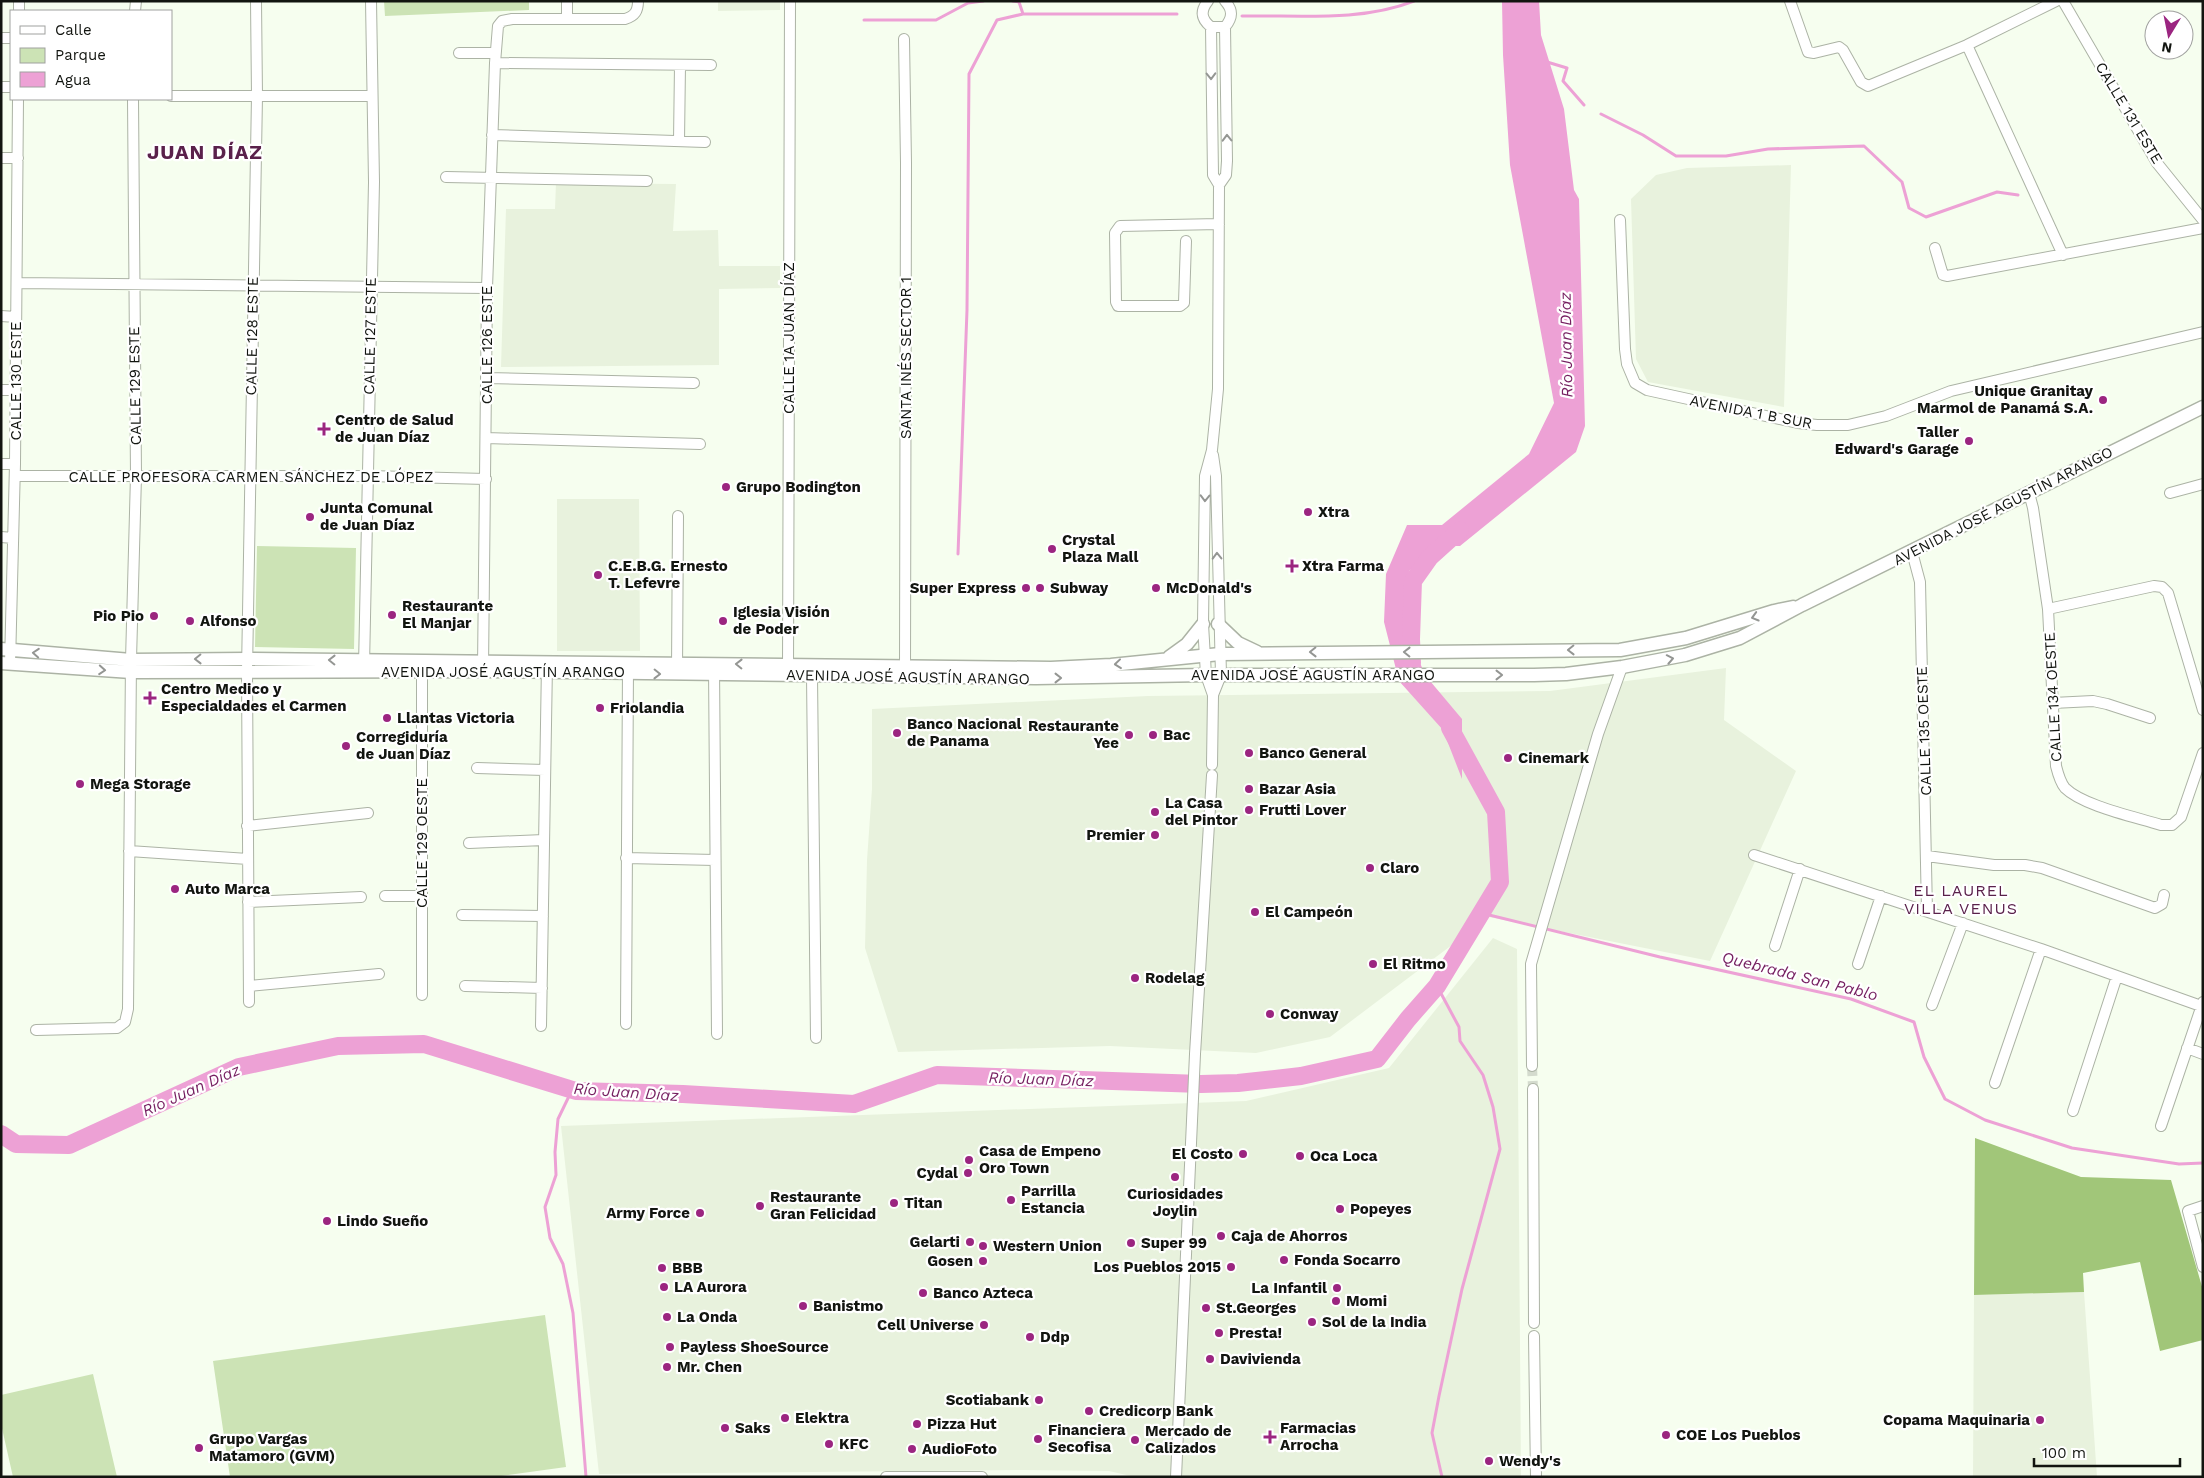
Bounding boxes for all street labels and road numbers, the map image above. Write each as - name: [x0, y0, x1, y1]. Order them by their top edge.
- street label: CALLE 131 ESTE: [2092, 59, 2166, 167]
- street label: CALLE 1A JUAN DÍAZ: [780, 262, 798, 414]
- street label: CALLE 128 ESTE: [242, 276, 262, 396]
- street label: CALLE 127 ESTE: [360, 277, 380, 395]
- street label: SANTA INÉS SECTOR 1: [897, 277, 915, 439]
- street label: CALLE 126 ESTE: [478, 286, 496, 404]
- street label: CALLE 130 ESTE: [7, 322, 25, 440]
- street label: CALLE 129 ESTE: [125, 326, 145, 446]
- street label: AVENIDA 1 B SUR: [1688, 391, 1814, 433]
- street label: AVENIDA JOSÉ AGUSTÍN ARANGO: [1890, 443, 2116, 569]
- street label: CALLE PROFESORA CARMEN SÁNCHEZ DE LÓPEZ: [68, 467, 434, 486]
- street label: CALLE 134 OESTE: [2041, 632, 2065, 762]
- street label: AVENIDA JOSÉ AGUSTÍN ARANGO: [381, 663, 625, 681]
- street label: AVENIDA JOSÉ AGUSTÍN ARANGO: [786, 666, 1030, 688]
- street label: AVENIDA JOSÉ AGUSTÍN ARANGO: [1191, 666, 1435, 684]
- street label: CALLE 135 OESTE: [1913, 666, 1935, 796]
- street label: CALLE 129 OESTE: [413, 778, 431, 908]

